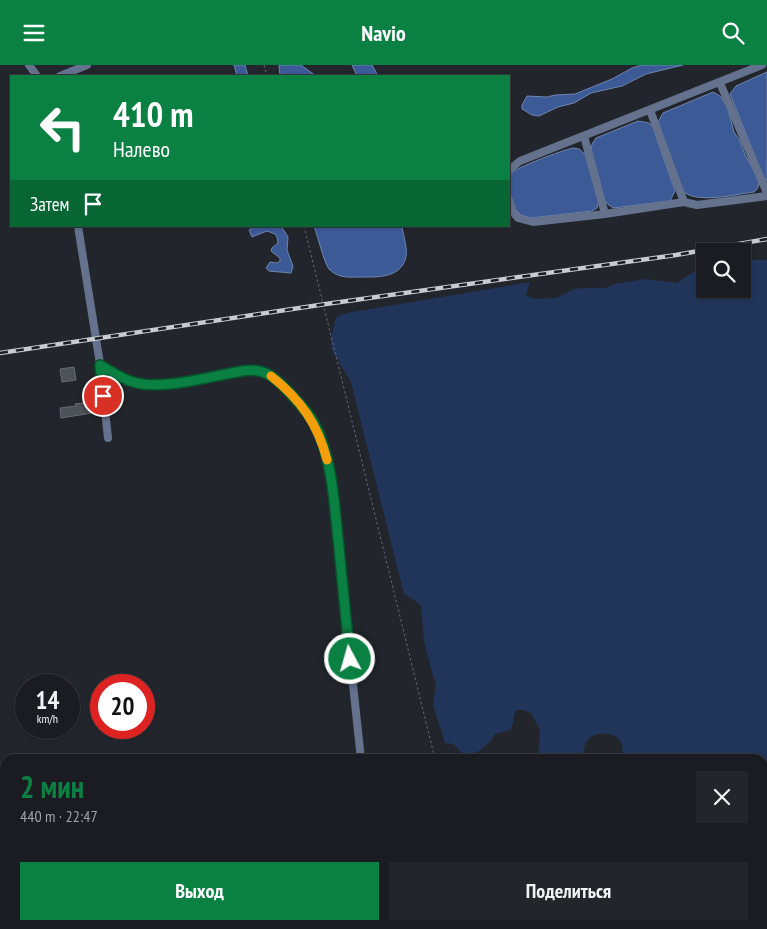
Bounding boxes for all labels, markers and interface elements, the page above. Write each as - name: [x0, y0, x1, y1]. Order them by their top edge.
- icon: menu: [20, 19, 48, 47]
- text: Navio: [361, 19, 406, 47]
- icon: search: [719, 19, 747, 47]
- text: 410 m: [113, 91, 194, 137]
- icon: left: [30, 95, 95, 160]
- text: Налево: [113, 135, 170, 163]
- icon: arrive: [79, 190, 107, 218]
- text: Затем: [30, 192, 69, 216]
- map controls: [696, 243, 751, 298]
- button: search: [696, 243, 751, 298]
- pin: [82, 375, 124, 417]
- icon: arrive: [89, 382, 117, 410]
- position arrow: [323, 632, 375, 684]
- speed limit sign: 20: [90, 674, 155, 739]
- text: 14: [36, 684, 59, 716]
- text: km/h: [37, 711, 58, 726]
- text: 2 мин: [20, 767, 84, 806]
- button: close: [696, 771, 748, 823]
- text: 440 m · 22:47: [20, 806, 98, 826]
- button: Выход: [20, 862, 379, 920]
- button: Поделиться: [389, 862, 748, 920]

